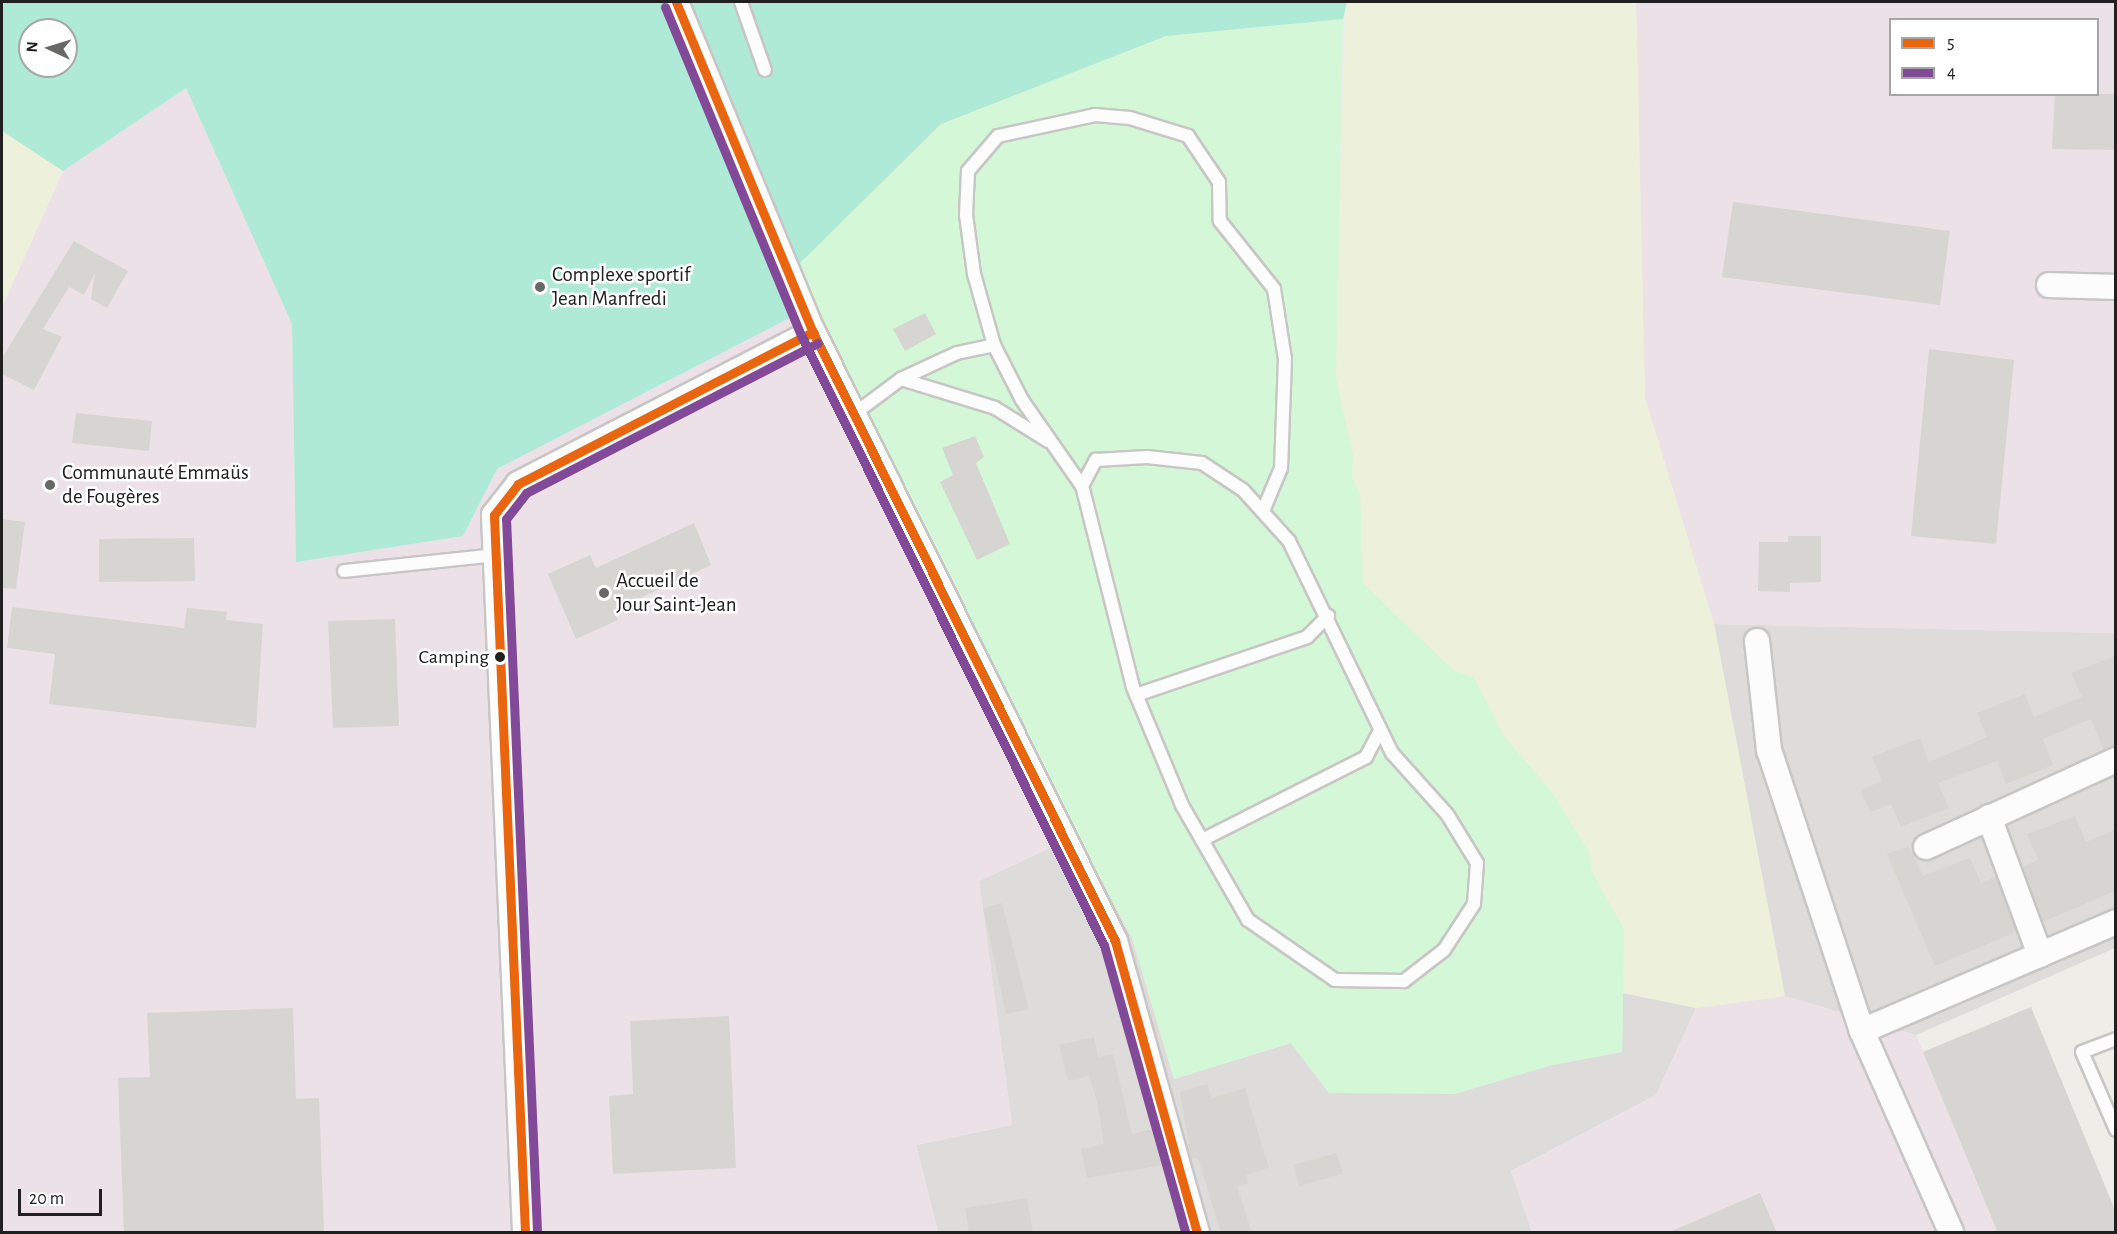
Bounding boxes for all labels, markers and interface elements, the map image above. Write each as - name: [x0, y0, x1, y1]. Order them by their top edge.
- north arrow: [18, 18, 78, 78]
- legend: [1889, 18, 2099, 96]
- text: 5: [1947, 34, 1955, 52]
- text: N: [24, 41, 40, 53]
- text: 4: [1947, 64, 1956, 82]
- place label: Complexe sportif Jean Manfredi: [552, 262, 690, 312]
- marker: Complexe sportif Jean Manfredi: [533, 280, 547, 294]
- place label: Communauté Emmaüs de Fougères: [62, 460, 249, 510]
- marker: Communauté Emmaüs de Fougères: [43, 478, 57, 492]
- place label: Accueil de Jour Saint-Jean: [616, 568, 737, 618]
- marker: Accueil de Jour Saint-Jean: [597, 586, 611, 600]
- place label: Camping: [418, 645, 489, 669]
- marker: Camping: [494, 651, 506, 663]
- scale bar: [21, 1177, 105, 1215]
- text: 20 m: [29, 1190, 64, 1208]

